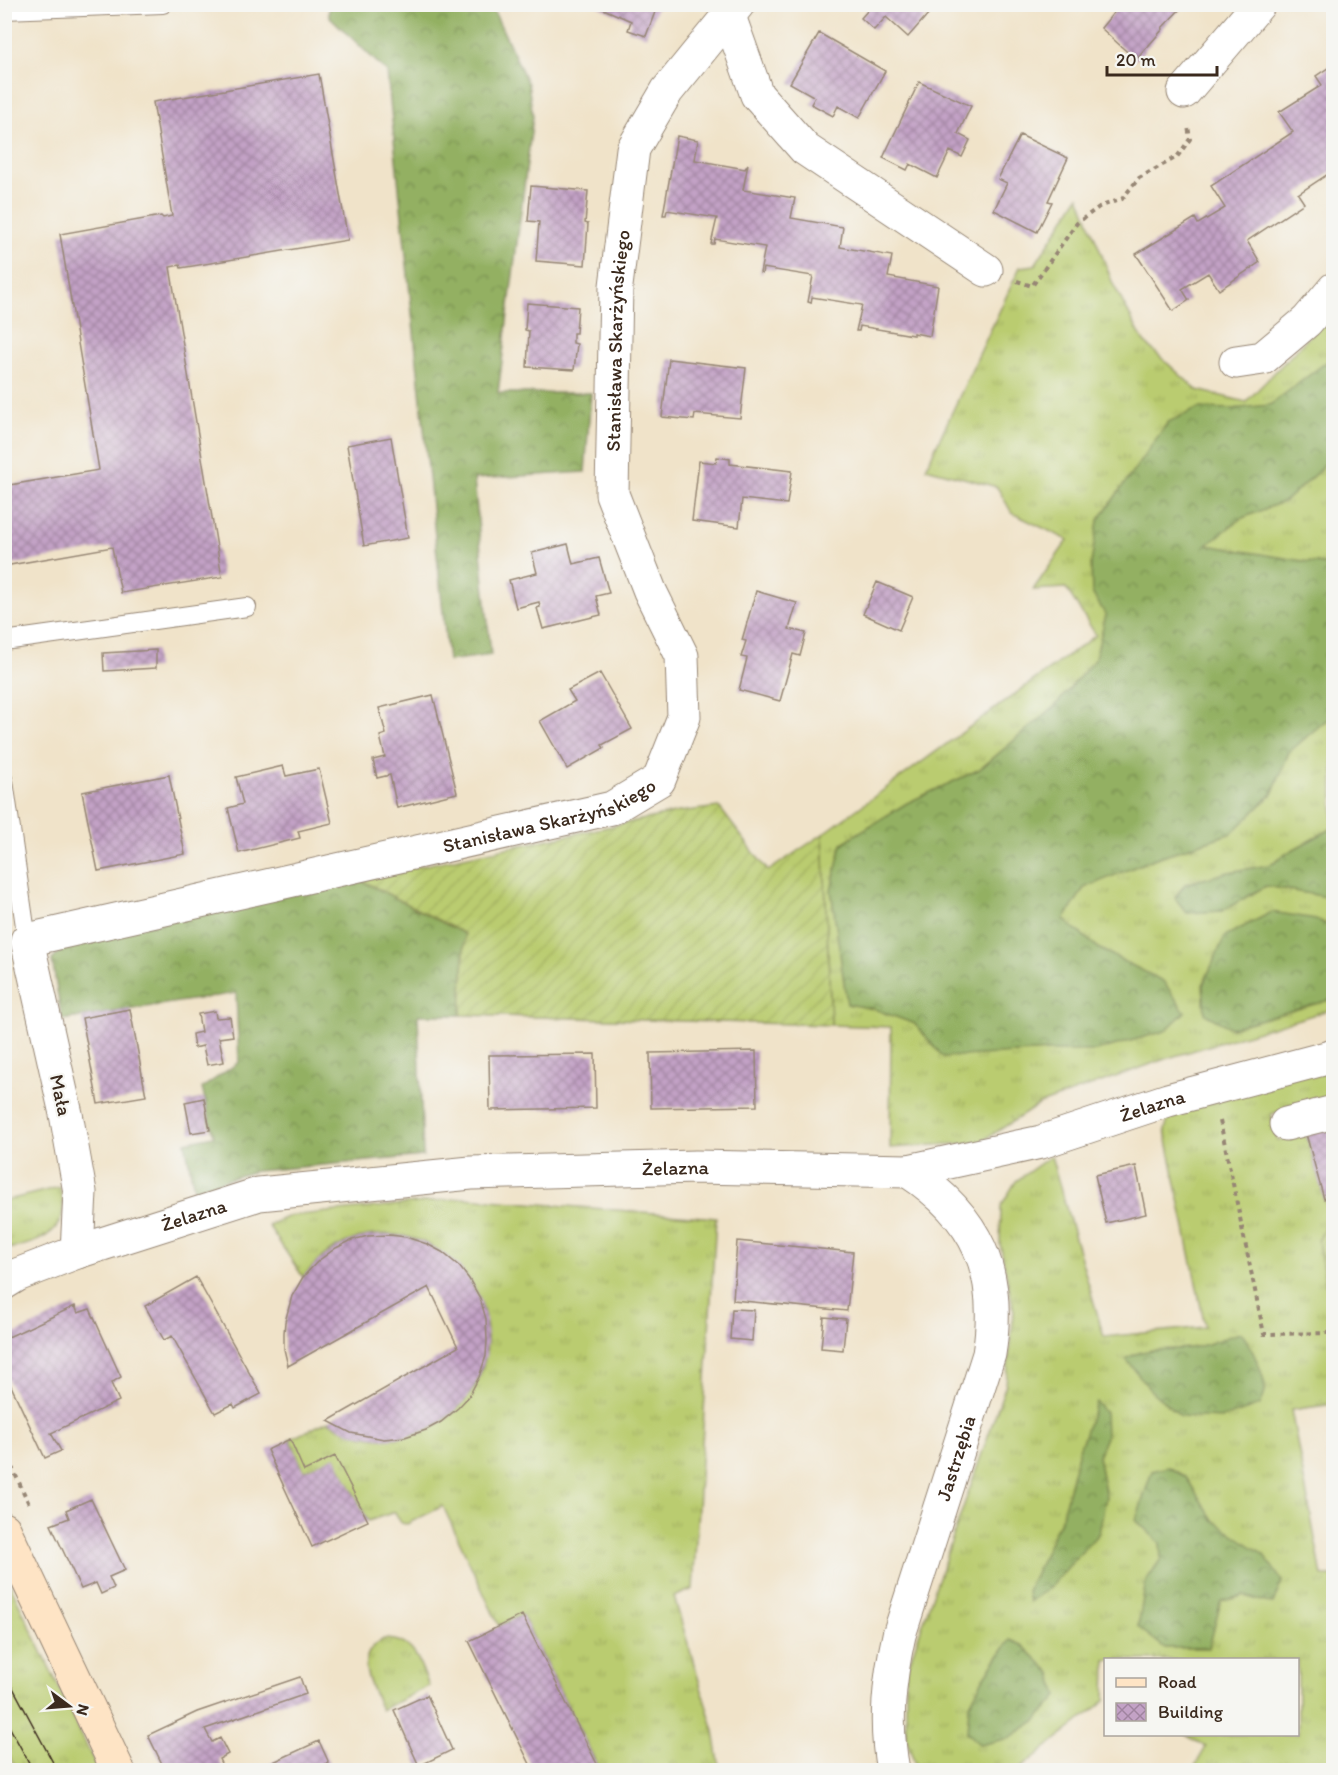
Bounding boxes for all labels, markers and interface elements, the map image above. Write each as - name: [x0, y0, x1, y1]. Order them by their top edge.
- scale bar: [1107, 39, 1216, 77]
- text: 20 m: [1116, 49, 1156, 71]
- street label: Stanisława Skarżyńskiego: [601, 228, 635, 452]
- street label: Stanisława Skarżyńskiego: [440, 773, 660, 858]
- street label: Mała: [45, 1072, 77, 1118]
- street label: Żelazna: [1117, 1084, 1188, 1127]
- street label: Żelazna: [641, 1155, 710, 1180]
- street label: Żelazna: [158, 1193, 230, 1236]
- street label: Jastrzębia: [931, 1412, 981, 1504]
- legend: [1104, 1658, 1299, 1736]
- text: Road: [1158, 1671, 1197, 1693]
- north arrow: [39, 1676, 99, 1736]
- text: Building: [1158, 1701, 1224, 1723]
- text: N: [72, 1702, 94, 1718]

